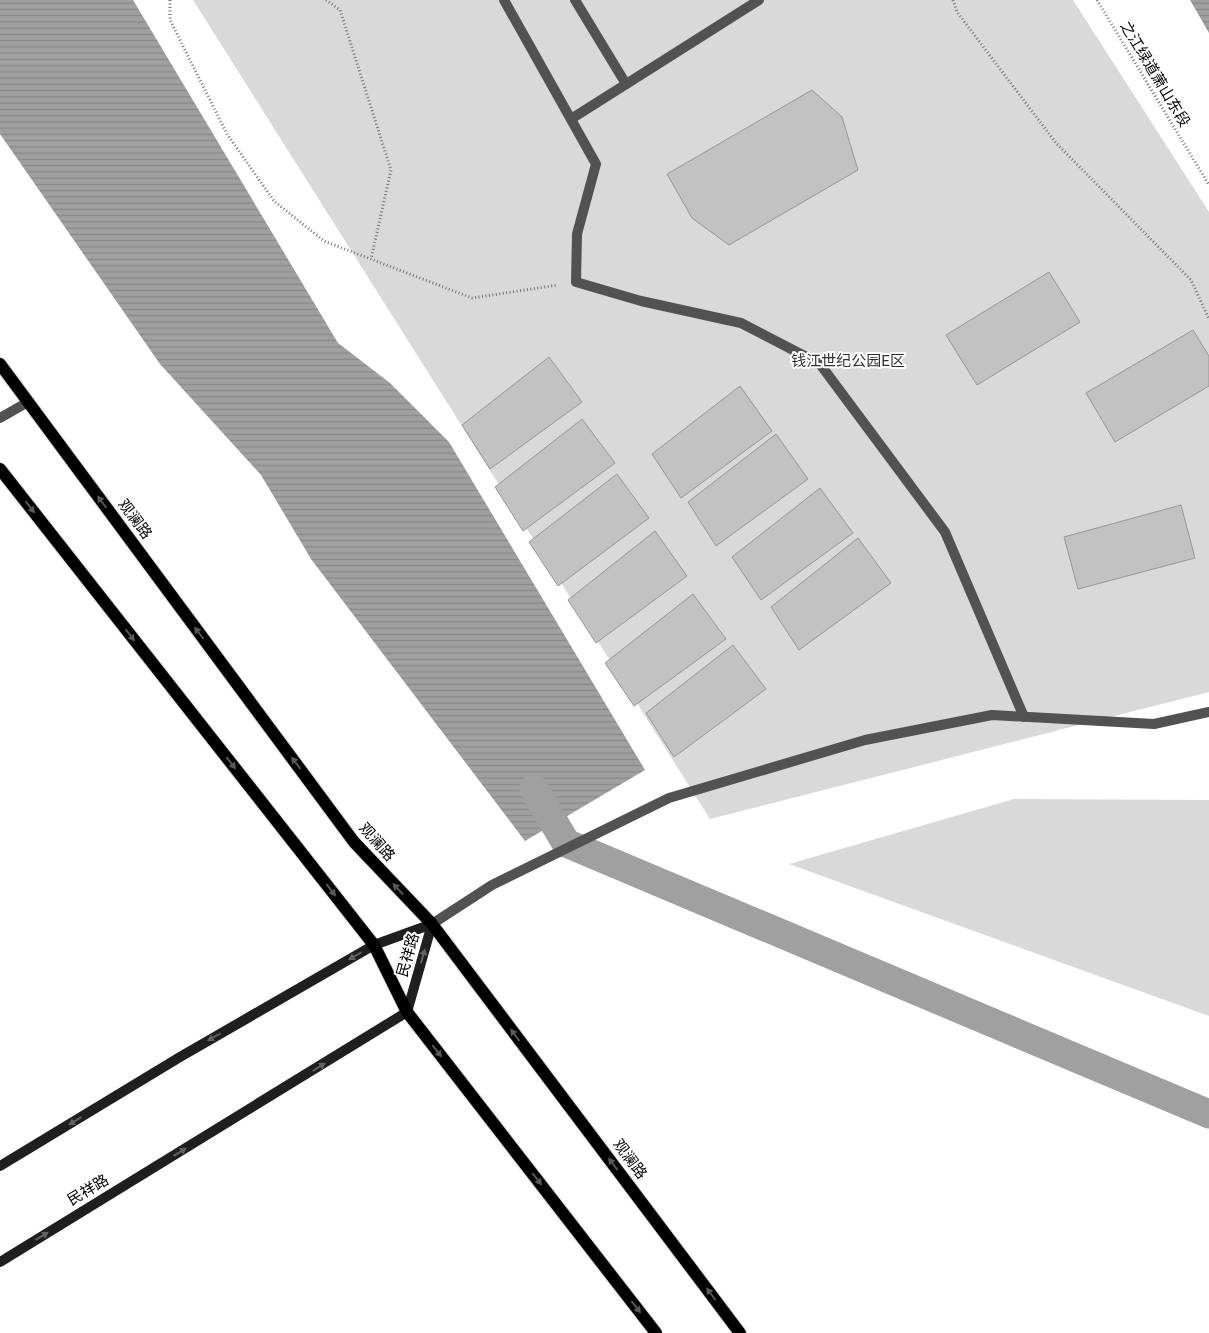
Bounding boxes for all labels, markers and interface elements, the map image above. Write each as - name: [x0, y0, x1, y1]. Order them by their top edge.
- street label: 之江绿道萧山东段: [1116, 18, 1194, 130]
- park label: 钱江世纪公园E区: [791, 352, 905, 370]
- one-way arrow: [97, 496, 108, 509]
- street label: 观澜路: [114, 496, 156, 542]
- one-way arrow: [25, 500, 36, 513]
- one-way arrow: [194, 626, 204, 640]
- one-way arrow: [125, 628, 136, 641]
- one-way arrow: [225, 756, 236, 769]
- one-way arrow: [291, 756, 301, 770]
- street label: 观澜路: [355, 819, 399, 865]
- one-way arrow: [392, 883, 404, 895]
- one-way arrow: [326, 884, 337, 897]
- street label: 民祥路: [393, 931, 423, 979]
- one-way arrow: [419, 948, 427, 963]
- one-way arrow: [347, 952, 362, 960]
- one-way arrow: [510, 1029, 521, 1042]
- one-way arrow: [206, 1033, 221, 1041]
- one-way arrow: [432, 1044, 442, 1058]
- one-way arrow: [312, 1062, 325, 1071]
- one-way arrow: [68, 1116, 81, 1125]
- street label: 观澜路: [609, 1136, 651, 1182]
- one-way arrow: [174, 1147, 187, 1156]
- one-way arrow: [608, 1157, 618, 1171]
- street label: 民祥路: [64, 1171, 112, 1209]
- one-way arrow: [531, 1172, 542, 1185]
- one-way arrow: [35, 1232, 48, 1241]
- one-way arrow: [706, 1287, 716, 1301]
- one-way arrow: [631, 1300, 642, 1313]

